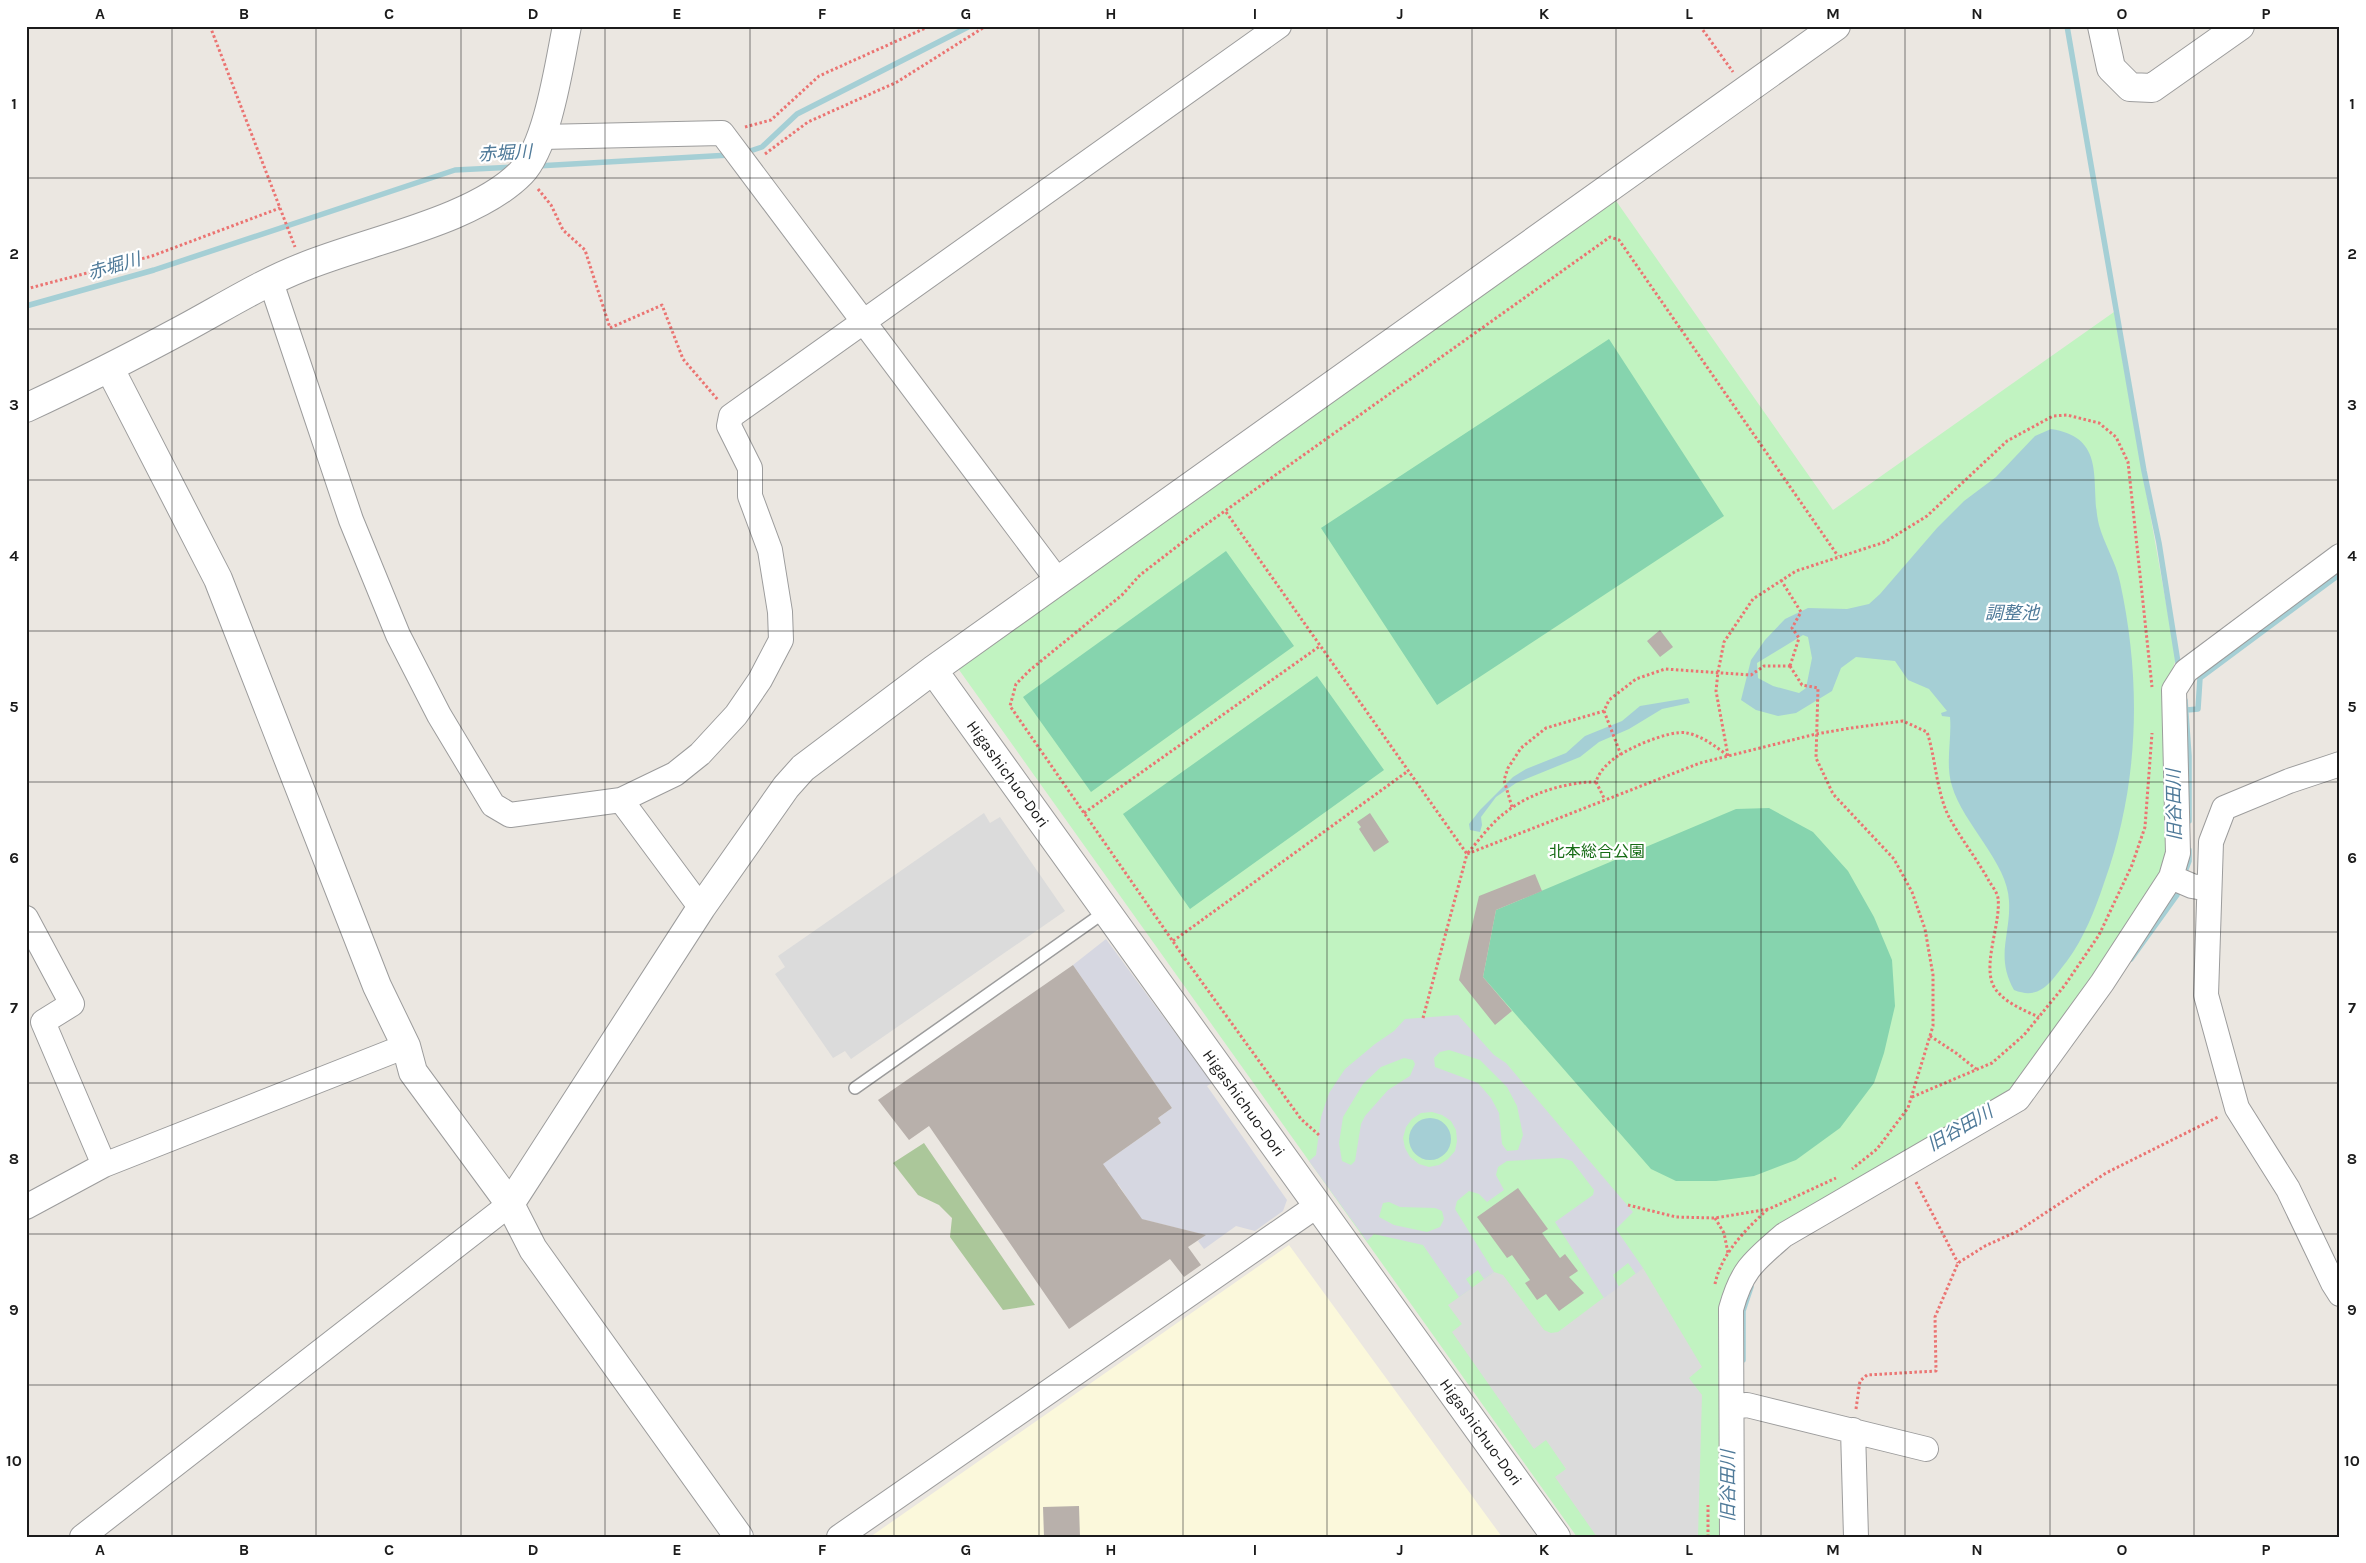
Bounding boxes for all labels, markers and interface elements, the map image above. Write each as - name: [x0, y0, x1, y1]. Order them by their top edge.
- text: A: [95, 4, 105, 23]
- text: B: [239, 4, 249, 23]
- text: C: [384, 4, 394, 23]
- text: D: [528, 4, 539, 23]
- text: E: [672, 4, 682, 23]
- text: F: [818, 4, 827, 23]
- text: G: [961, 4, 971, 23]
- text: H: [1105, 4, 1117, 23]
- text: I: [1253, 4, 1257, 23]
- text: J: [1396, 4, 1404, 23]
- text: K: [1539, 4, 1550, 23]
- text: L: [1685, 4, 1693, 23]
- text: M: [1826, 4, 1840, 23]
- text: N: [1971, 4, 1983, 23]
- text: O: [2117, 4, 2128, 23]
- text: P: [2261, 4, 2271, 23]
- text: 1: [11, 94, 17, 113]
- text: 1: [2349, 94, 2355, 113]
- water label: 赤堀川: [477, 140, 535, 165]
- text: 2: [9, 244, 19, 263]
- text: 2: [2347, 244, 2357, 263]
- water label: 赤堀川: [85, 247, 145, 284]
- text: 3: [9, 395, 19, 414]
- text: 3: [2347, 395, 2357, 414]
- text: 4: [9, 546, 19, 565]
- text: 4: [2347, 546, 2357, 565]
- water label: 調整池: [1985, 602, 2041, 624]
- text: 5: [9, 697, 19, 716]
- text: 5: [2347, 697, 2357, 716]
- street label: Higashichuo-Dori: [963, 717, 1053, 831]
- water label: 旧谷田川: [2162, 767, 2186, 841]
- park label: 北本総合公園: [1549, 842, 1645, 861]
- text: 6: [9, 848, 19, 867]
- text: 6: [2347, 848, 2357, 867]
- text: 7: [10, 998, 18, 1017]
- text: 7: [2348, 998, 2356, 1017]
- street label: Higashichuo-Dori: [1199, 1046, 1289, 1160]
- water label: 旧谷田川: [1923, 1099, 1998, 1156]
- text: 8: [9, 1149, 19, 1168]
- text: 8: [2347, 1149, 2357, 1168]
- text: 9: [9, 1300, 19, 1319]
- text: 9: [2347, 1300, 2357, 1319]
- street label: Higashichuo-Dori: [1436, 1375, 1526, 1489]
- water label: 旧谷田川: [1717, 1448, 1739, 1522]
- text: 10: [6, 1451, 22, 1470]
- text: 10: [2344, 1451, 2360, 1470]
- text: A: [95, 1540, 105, 1559]
- text: B: [239, 1540, 249, 1559]
- text: C: [384, 1540, 394, 1559]
- text: D: [528, 1540, 539, 1559]
- text: E: [672, 1540, 682, 1559]
- text: F: [818, 1540, 827, 1559]
- text: G: [961, 1540, 971, 1559]
- text: H: [1105, 1540, 1117, 1559]
- text: I: [1253, 1540, 1257, 1559]
- text: J: [1396, 1540, 1404, 1559]
- text: K: [1539, 1540, 1550, 1559]
- text: L: [1685, 1540, 1693, 1559]
- text: M: [1826, 1540, 1840, 1559]
- text: N: [1971, 1540, 1983, 1559]
- text: O: [2117, 1540, 2128, 1559]
- text: P: [2261, 1540, 2271, 1559]

